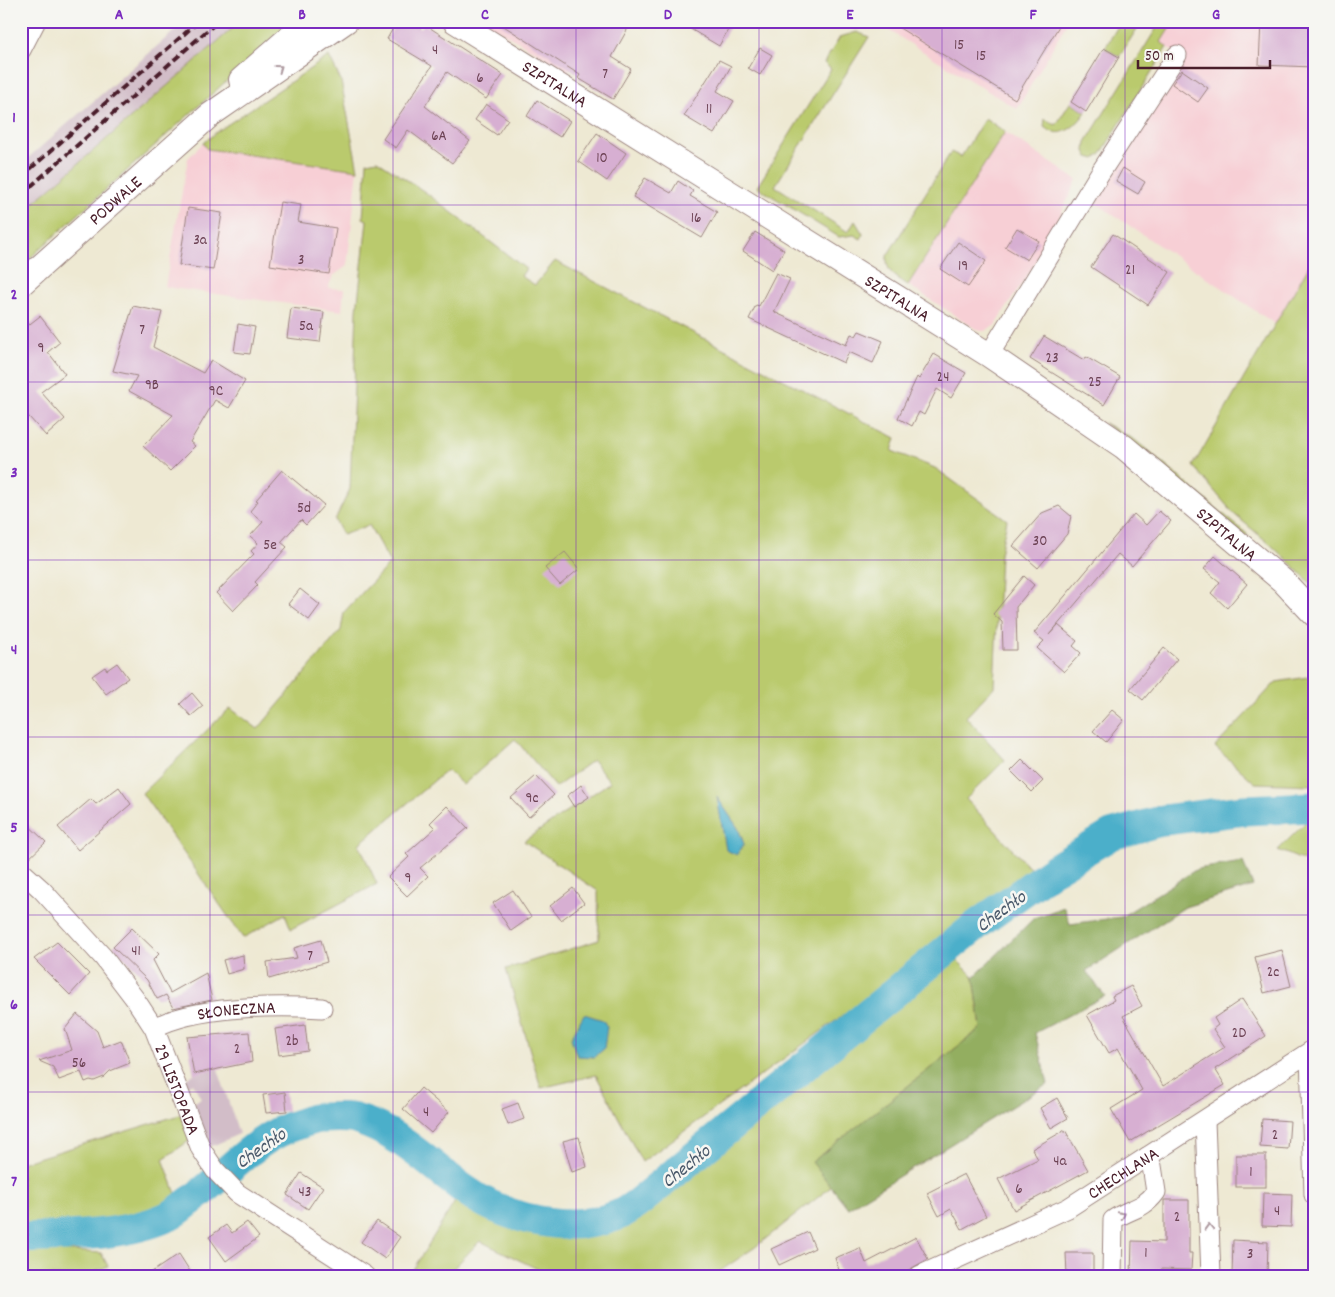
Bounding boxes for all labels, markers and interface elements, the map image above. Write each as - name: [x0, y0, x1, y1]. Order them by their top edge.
- text: A: [115, 4, 124, 27]
- text: B: [298, 4, 306, 27]
- text: C: [481, 4, 489, 27]
- text: D: [664, 4, 673, 27]
- text: E: [846, 4, 854, 27]
- text: F: [1029, 4, 1037, 27]
- text: G: [1212, 4, 1220, 27]
- house number: 15: [954, 35, 964, 57]
- scale bar: [1138, 38, 1270, 70]
- house number: 4: [432, 40, 438, 62]
- house number: 15: [976, 46, 986, 68]
- text: 50 m: [1145, 46, 1174, 68]
- street label: SZPITALNA: [516, 56, 591, 116]
- house number: 7: [602, 64, 608, 86]
- one-way arrow: [273, 65, 283, 74]
- house number: 6: [476, 68, 484, 90]
- house number: 11: [706, 99, 712, 121]
- text: 1: [12, 107, 16, 130]
- house number: 6A: [431, 126, 447, 148]
- house number: 10: [596, 148, 608, 170]
- street label: PODWALE: [85, 171, 149, 232]
- house number: 16: [691, 208, 701, 230]
- house number: 3a: [193, 230, 208, 252]
- house number: 3: [298, 250, 304, 272]
- house number: 19: [958, 256, 968, 278]
- house number: 21: [1125, 260, 1135, 282]
- street label: SZPITALNA: [859, 270, 934, 330]
- text: 2: [11, 284, 18, 307]
- house number: 5a: [299, 316, 314, 338]
- house number: 7: [139, 320, 145, 342]
- house number: 9: [38, 338, 44, 360]
- house number: 23: [1045, 348, 1059, 370]
- house number: 24: [937, 367, 949, 389]
- house number: 25: [1088, 372, 1102, 394]
- house number: 9B: [145, 375, 159, 397]
- house number: 9C: [209, 381, 223, 403]
- text: 3: [10, 462, 18, 485]
- house number: 5d: [297, 498, 311, 520]
- street label: SZPITALNA: [1190, 503, 1261, 569]
- house number: 30: [1033, 531, 1047, 553]
- house number: 5e: [263, 535, 277, 557]
- text: 4: [11, 639, 17, 662]
- house number: 9c: [526, 788, 538, 810]
- text: 5: [10, 817, 18, 840]
- house number: 9: [405, 868, 411, 890]
- water label: Chechło: [971, 885, 1034, 940]
- house number: 41: [131, 941, 141, 963]
- house number: 7: [307, 946, 313, 968]
- house number: 2c: [1267, 962, 1279, 984]
- text: 6: [10, 994, 18, 1017]
- street label: SŁONECZNA: [195, 997, 276, 1029]
- house number: 2D: [1232, 1023, 1246, 1045]
- house number: 2b: [285, 1031, 299, 1053]
- house number: 2: [234, 1039, 240, 1061]
- street label: 29 LISTOPADA: [146, 1041, 204, 1139]
- house number: 56: [72, 1053, 86, 1075]
- house number: 4: [423, 1102, 429, 1124]
- water label: Chechło: [231, 1122, 294, 1177]
- house number: 2: [1272, 1125, 1278, 1147]
- water label: Chechło: [657, 1139, 719, 1196]
- street label: CHECHLANA: [1084, 1142, 1165, 1207]
- house number: 4a: [1053, 1151, 1068, 1173]
- house number: 1: [1249, 1162, 1253, 1184]
- text: 7: [11, 1171, 17, 1194]
- house number: 6: [1015, 1179, 1023, 1201]
- house number: 43: [299, 1182, 311, 1204]
- house number: 4: [1274, 1201, 1280, 1223]
- house number: 2: [1174, 1207, 1180, 1229]
- one-way arrow: [1116, 1212, 1125, 1222]
- one-way arrow: [1204, 1223, 1214, 1230]
- house number: 1: [1144, 1243, 1148, 1265]
- house number: 3: [1247, 1244, 1253, 1266]

